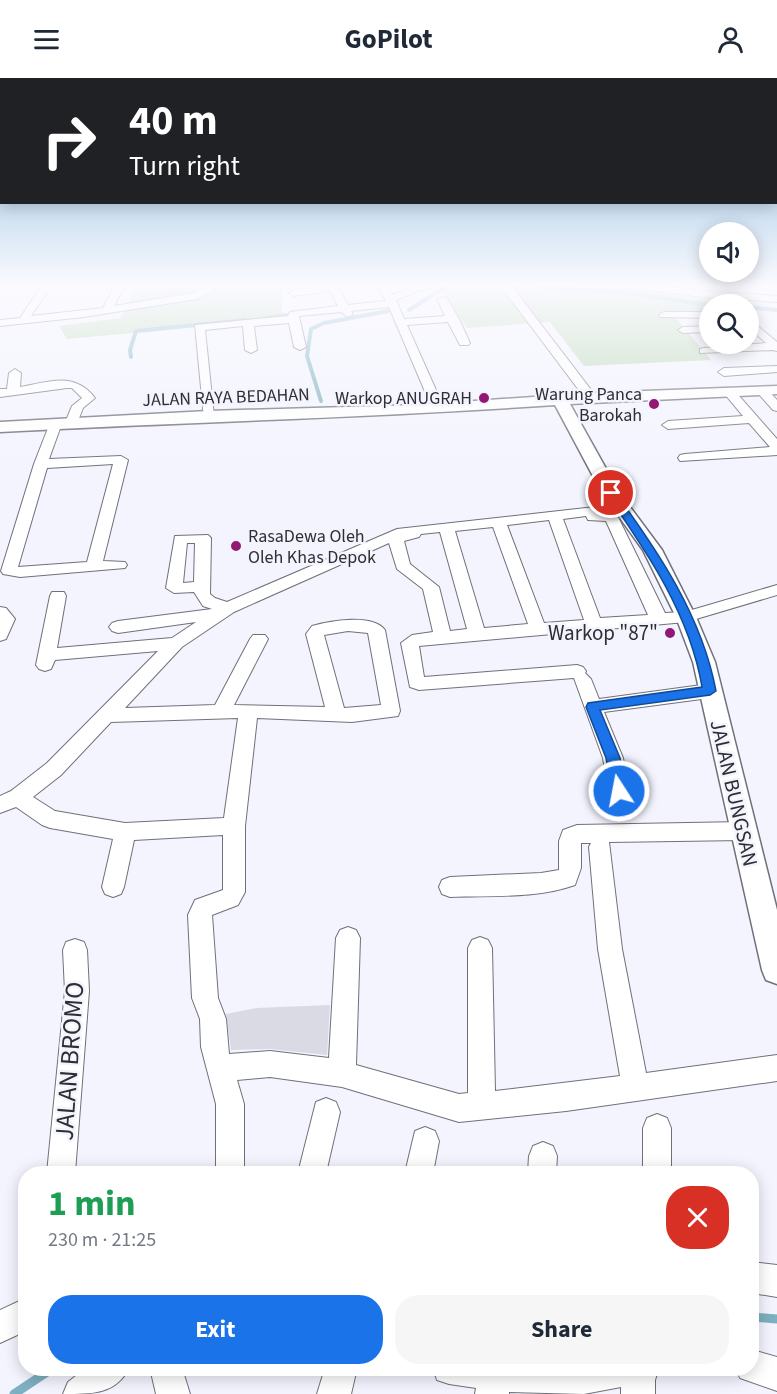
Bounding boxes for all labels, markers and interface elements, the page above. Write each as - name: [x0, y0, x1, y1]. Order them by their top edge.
- text: GoPilot: [344, 20, 433, 59]
- icon: menu: [30, 23, 63, 56]
- icon: person: [714, 23, 747, 56]
- text: 40 m: [129, 91, 218, 151]
- icon: right: [30, 102, 108, 180]
- text: Turn right: [129, 147, 240, 186]
- map controls: [699, 222, 759, 354]
- button: sound: [699, 222, 759, 282]
- button: search: [699, 294, 759, 354]
- street label: JALAN RAYA BEDAHAN: [142, 382, 310, 413]
- place label: Warung Panca Barokah: [535, 382, 642, 428]
- place label: Warkop ANUGRAH: [335, 386, 472, 411]
- marker: Warkop ANUGRAH: [477, 391, 491, 405]
- marker: Warung Panca Barokah: [647, 397, 661, 411]
- pin: [585, 467, 636, 518]
- icon: arrive: [594, 476, 627, 509]
- place label: RasaDewa Oleh Oleh Khas Depok: [248, 524, 376, 570]
- marker: RasaDewa Oleh Oleh Khas Depok: [229, 539, 243, 553]
- place label: Warkop "87": [548, 618, 658, 648]
- marker: Warkop "87": [663, 626, 677, 640]
- street label: JALAN BUNGSAN: [703, 717, 765, 869]
- position arrow: [587, 759, 651, 823]
- street label: JALAN BROMO: [46, 980, 93, 1142]
- text: 1 min: [48, 1178, 136, 1229]
- button: close: [666, 1186, 729, 1249]
- text: 230 m · 21:25: [48, 1226, 156, 1254]
- button: Exit: [48, 1295, 383, 1364]
- button: Share: [395, 1295, 729, 1364]

